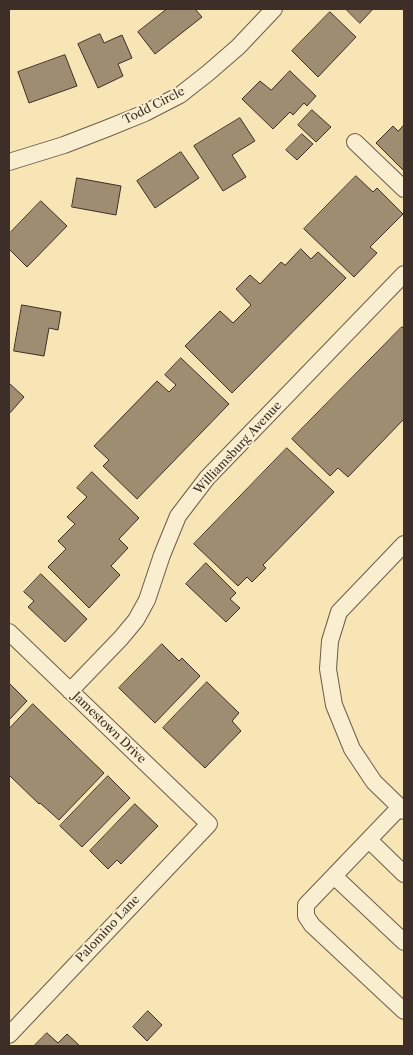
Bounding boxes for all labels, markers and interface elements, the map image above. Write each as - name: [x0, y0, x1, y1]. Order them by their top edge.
- street label: Todd Circle: [121, 84, 187, 128]
- street label: Williamsburg Avenue: [191, 398, 285, 498]
- street label: Jamestown Drive: [69, 689, 149, 767]
- street label: Palomino Lane: [73, 893, 143, 965]

